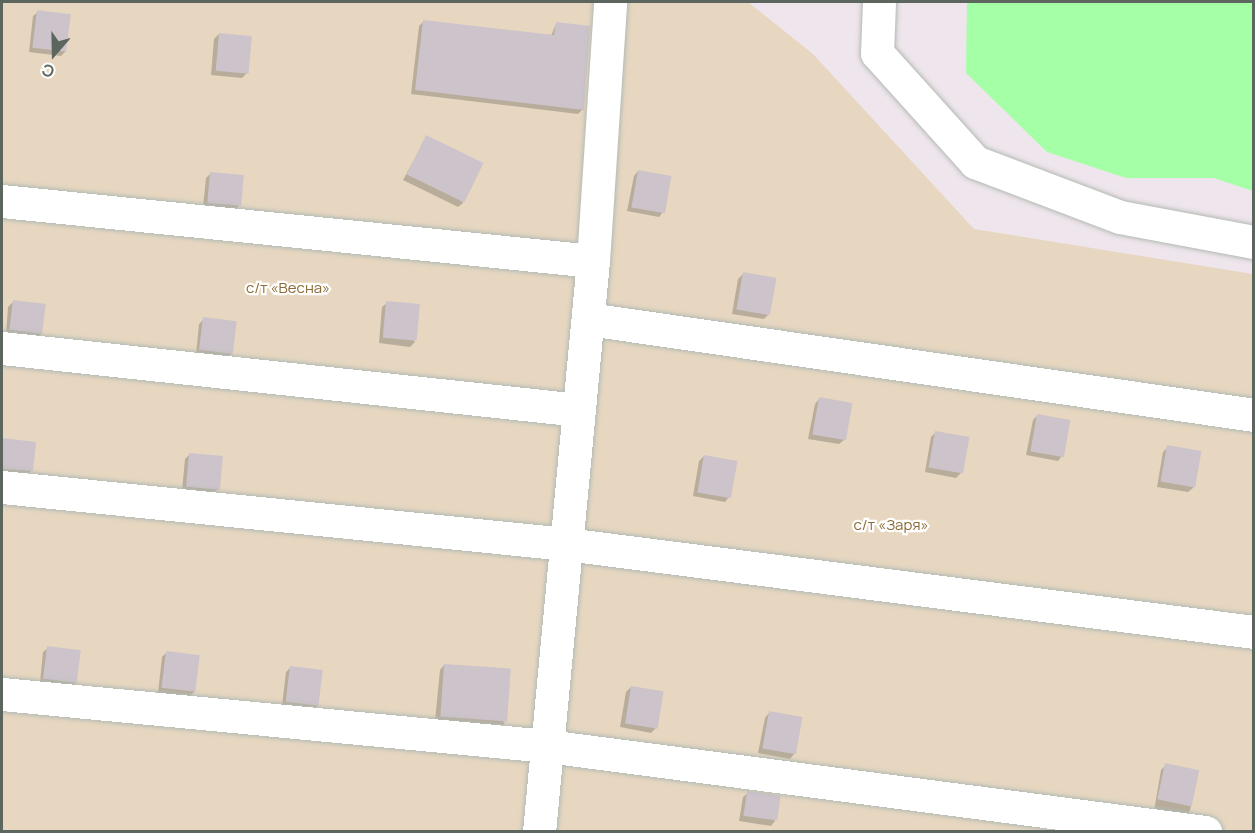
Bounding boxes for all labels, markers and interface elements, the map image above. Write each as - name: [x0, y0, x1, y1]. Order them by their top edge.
- north arrow: [24, 24, 84, 84]
- text: С: [39, 59, 57, 83]
- park label: с/т «Весна»: [246, 279, 330, 297]
- park label: с/т «Заря»: [853, 516, 929, 534]

